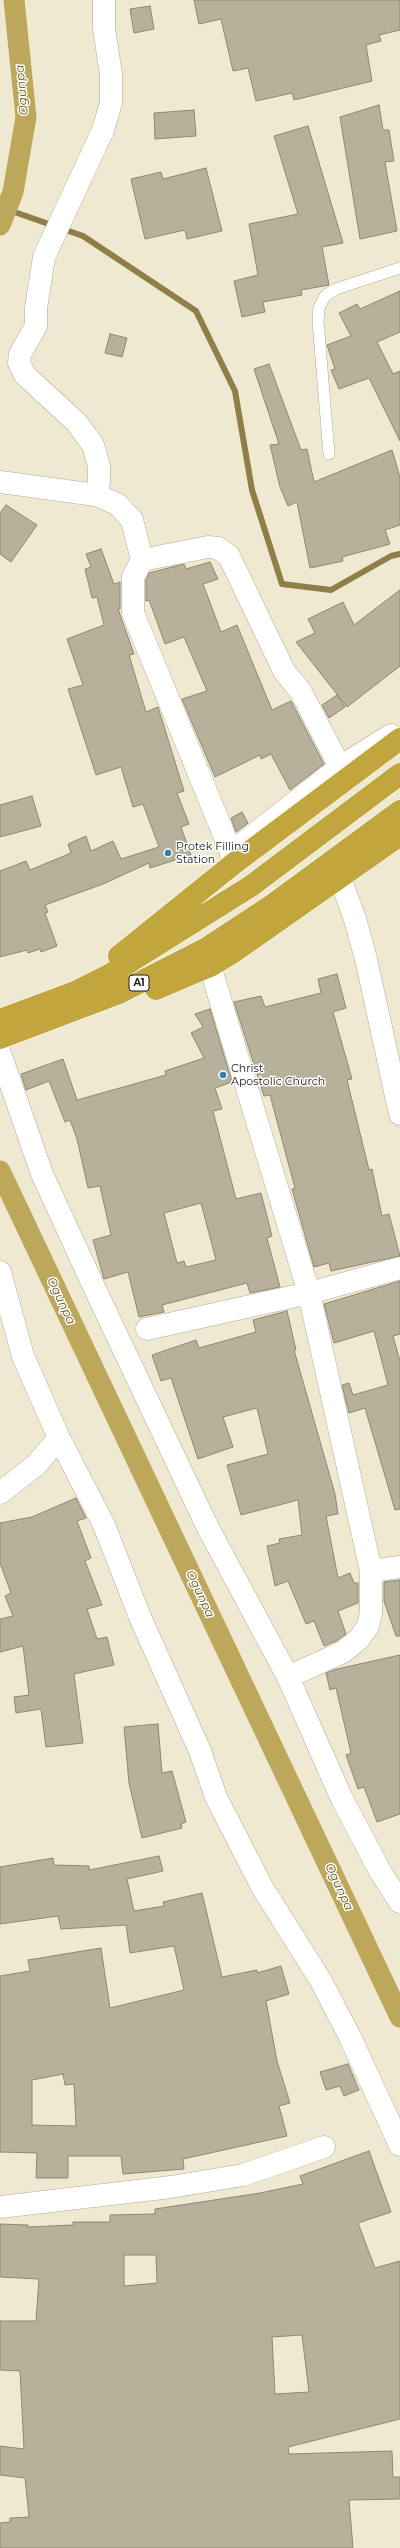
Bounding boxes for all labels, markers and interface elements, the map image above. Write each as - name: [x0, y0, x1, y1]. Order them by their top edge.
- water label: Ogunpa: [13, 64, 31, 116]
- place label: Protek Filling Station: [176, 840, 249, 866]
- marker: Protek Filling Station: [163, 848, 173, 858]
- road number: A1: [129, 975, 149, 991]
- place label: Christ Apostolic Church: [231, 1062, 325, 1088]
- marker: Christ Apostolic Church: [218, 1070, 228, 1080]
- water label: Ogunpa: [44, 1275, 78, 1327]
- water label: Ogunpa: [183, 1568, 217, 1620]
- water label: Ogunpa: [322, 1861, 356, 1913]

